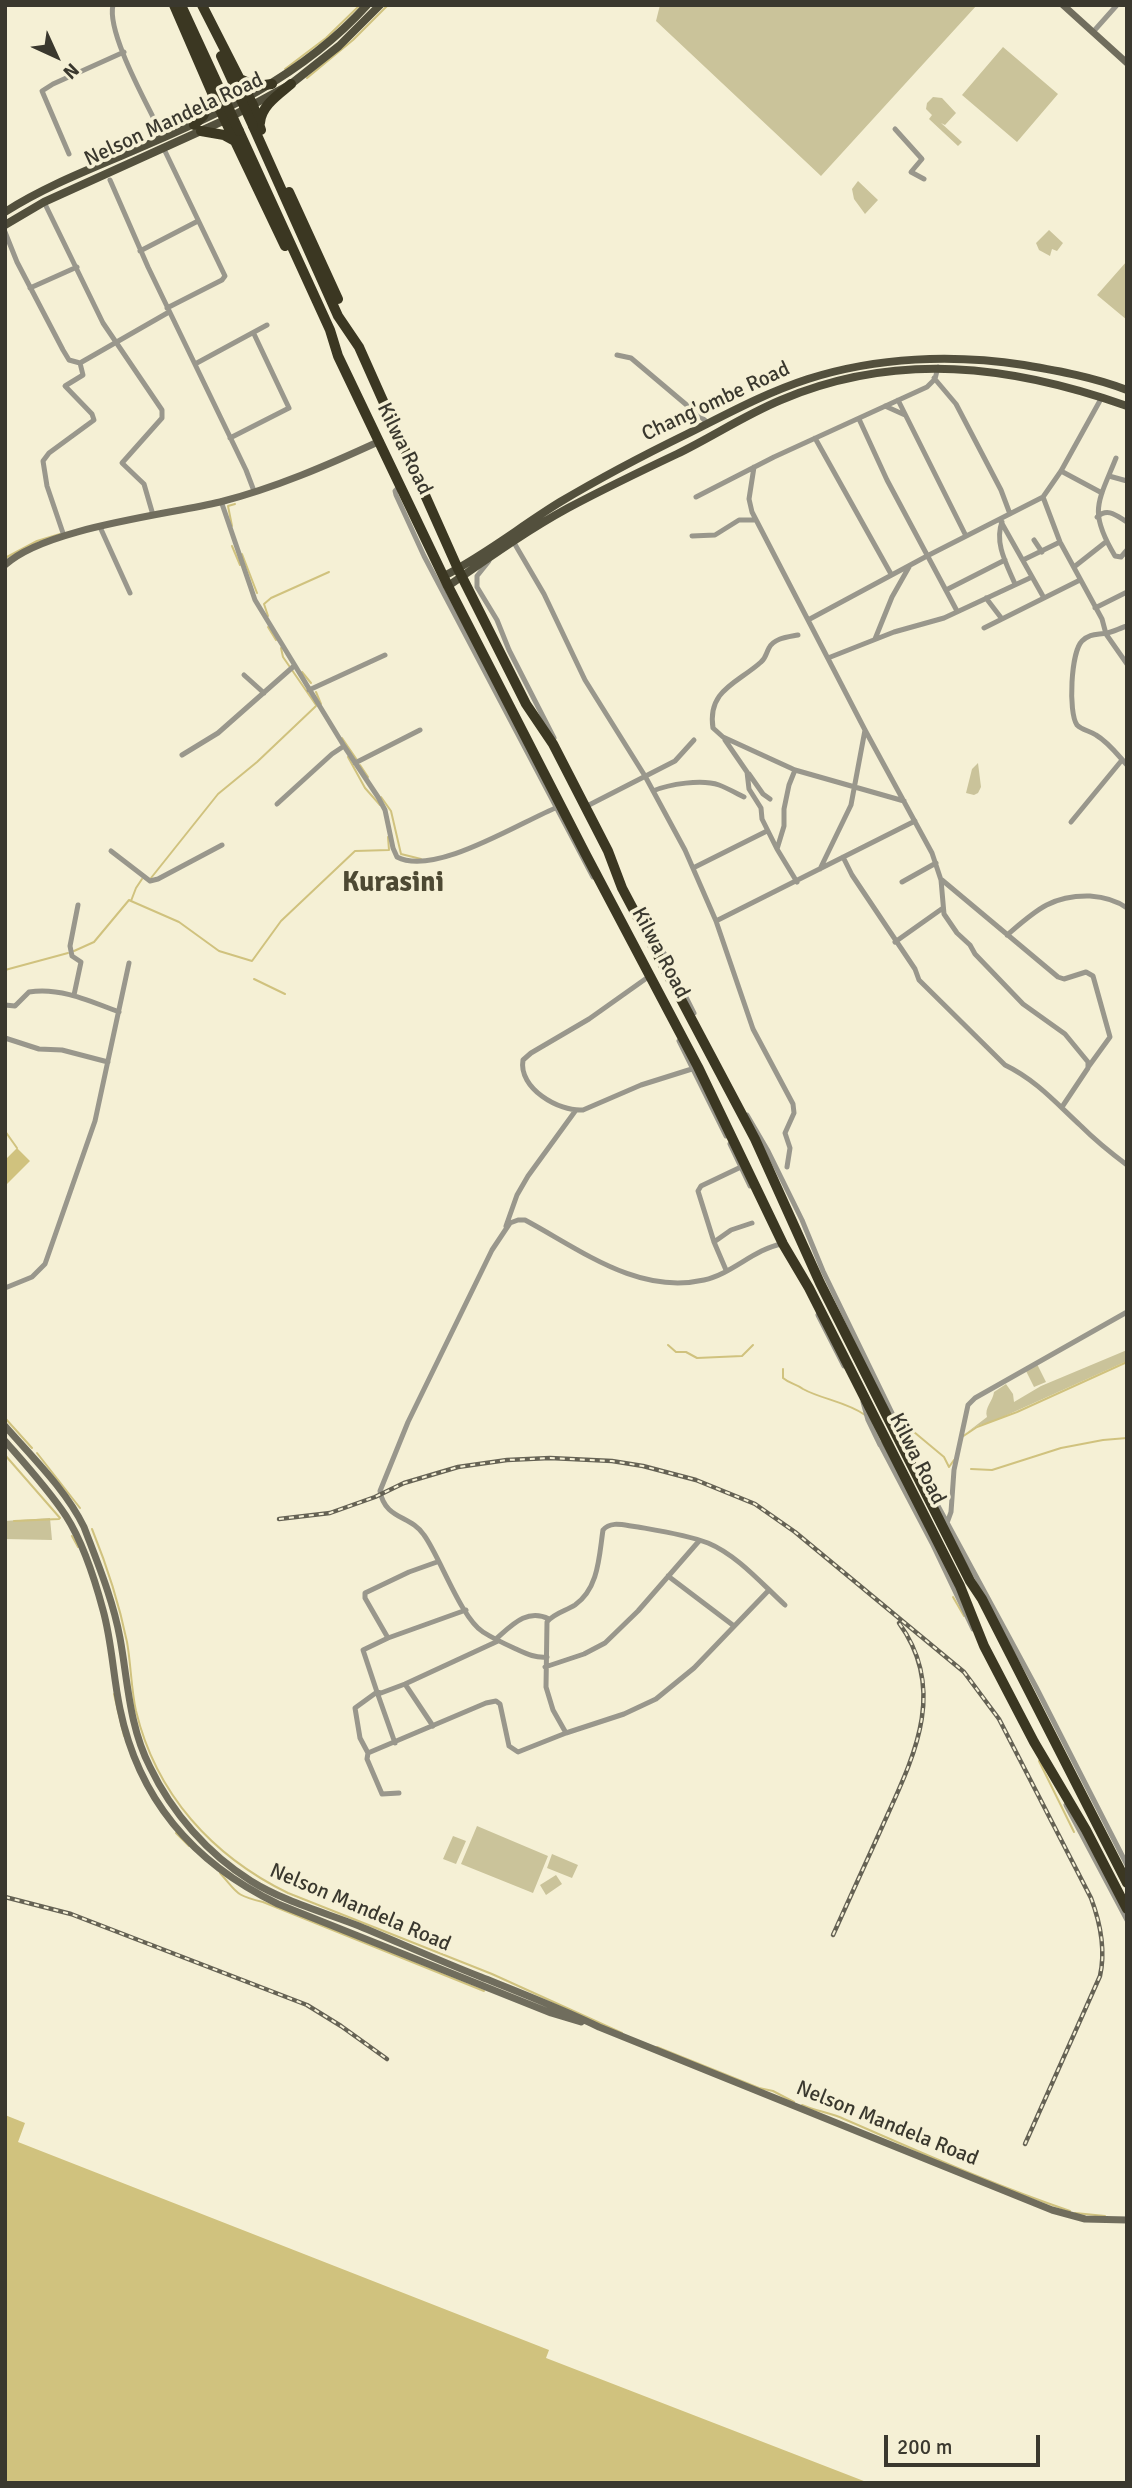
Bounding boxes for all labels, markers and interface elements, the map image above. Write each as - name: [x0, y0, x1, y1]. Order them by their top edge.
- north arrow: [21, 21, 91, 91]
- text: N: [58, 58, 84, 84]
- street label: Nelson Mandela Road: [81, 68, 267, 172]
- street label: Chang'ombe Road: [638, 357, 794, 447]
- street label: Kilwa Road: [371, 399, 437, 499]
- district label: Kurasini: [342, 867, 444, 901]
- street label: Kilwa Road: [626, 903, 694, 1003]
- street label: Kilwa Road: [883, 1409, 951, 1509]
- street label: Nelson Mandela Road: [266, 1858, 454, 1958]
- street label: Nelson Mandela Road: [792, 2076, 982, 2172]
- scale bar: [887, 2422, 1043, 2466]
- text: 200 m: [897, 2434, 952, 2460]

